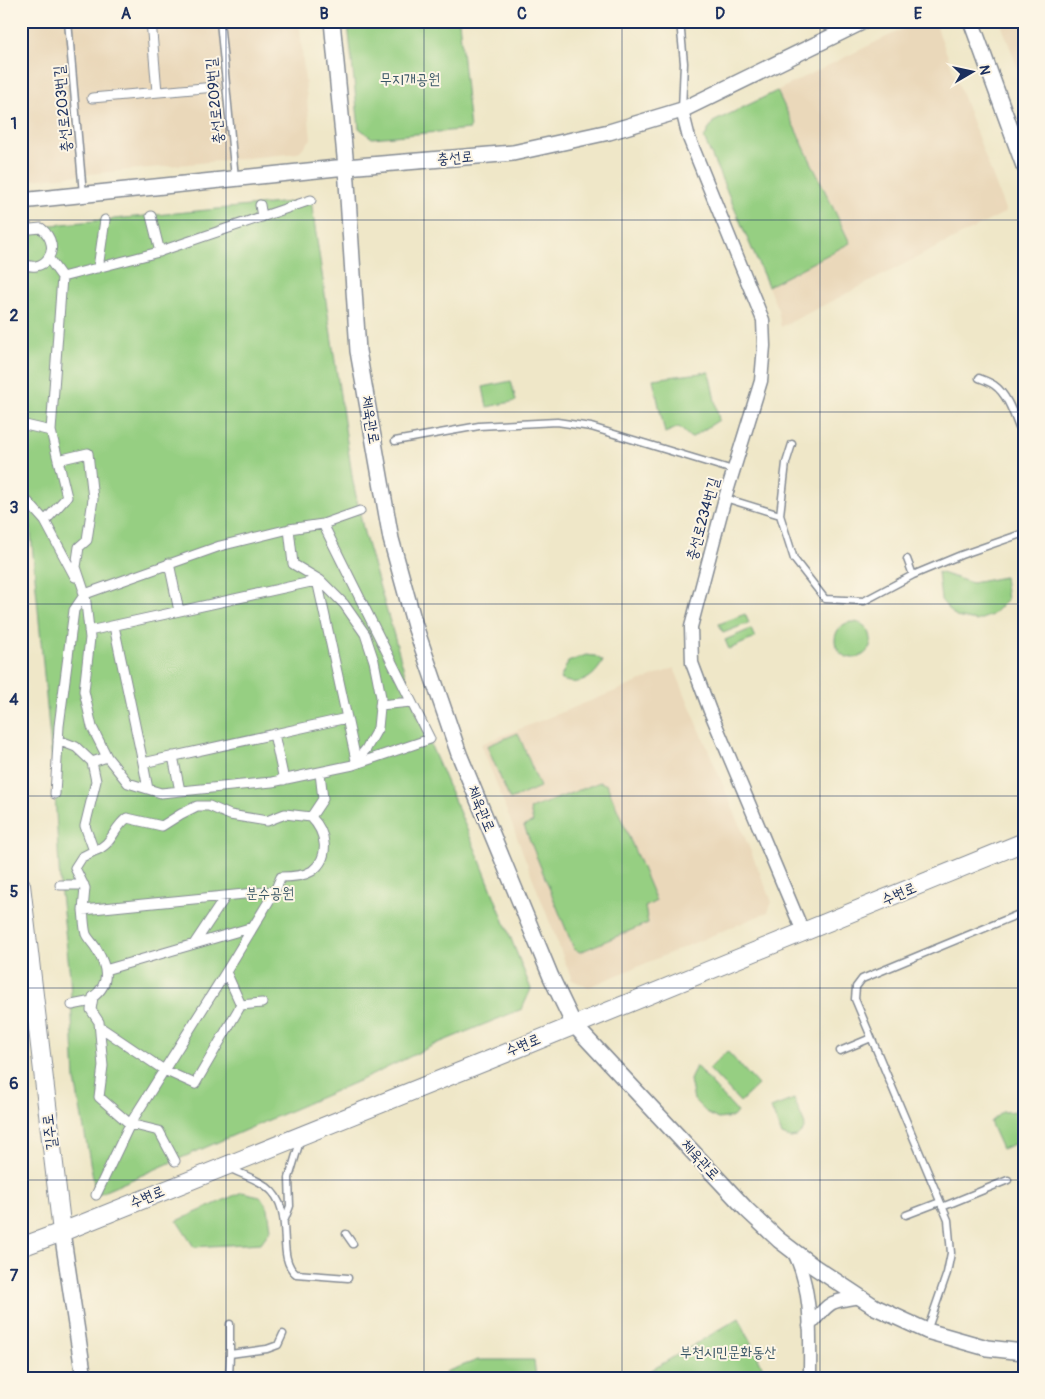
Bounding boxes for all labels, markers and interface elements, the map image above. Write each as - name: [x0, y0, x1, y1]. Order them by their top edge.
- text: A: [121, 4, 132, 24]
- text: B: [319, 4, 329, 24]
- text: C: [517, 4, 527, 24]
- text: D: [715, 4, 725, 24]
- text: E: [914, 4, 923, 24]
- north arrow: [948, 48, 998, 98]
- street label: 충선로209번길: [202, 57, 228, 145]
- text: N: [975, 64, 993, 76]
- street label: 충선로203번길: [50, 65, 76, 153]
- park label: 무지개공원: [380, 70, 440, 89]
- text: 1: [11, 114, 17, 134]
- street label: 충선로: [436, 147, 474, 169]
- text: 2: [10, 306, 19, 326]
- street label: 체육관로: [356, 395, 384, 445]
- street label: 충선로234번길: [682, 475, 724, 563]
- text: 3: [10, 498, 19, 518]
- text: 4: [9, 690, 19, 710]
- street label: 체육관로: [463, 783, 499, 835]
- street label: 수변로: [879, 878, 919, 910]
- text: 5: [10, 882, 19, 902]
- park label: 분수공원: [246, 884, 294, 903]
- street label: 수변로: [503, 1029, 543, 1061]
- text: 6: [9, 1074, 19, 1094]
- street label: 길주로: [38, 1113, 62, 1151]
- street label: 체육관로: [677, 1136, 723, 1184]
- street label: 수변로: [127, 1181, 167, 1213]
- text: 7: [10, 1266, 19, 1286]
- park label: 부천시민문화동산: [680, 1343, 776, 1362]

